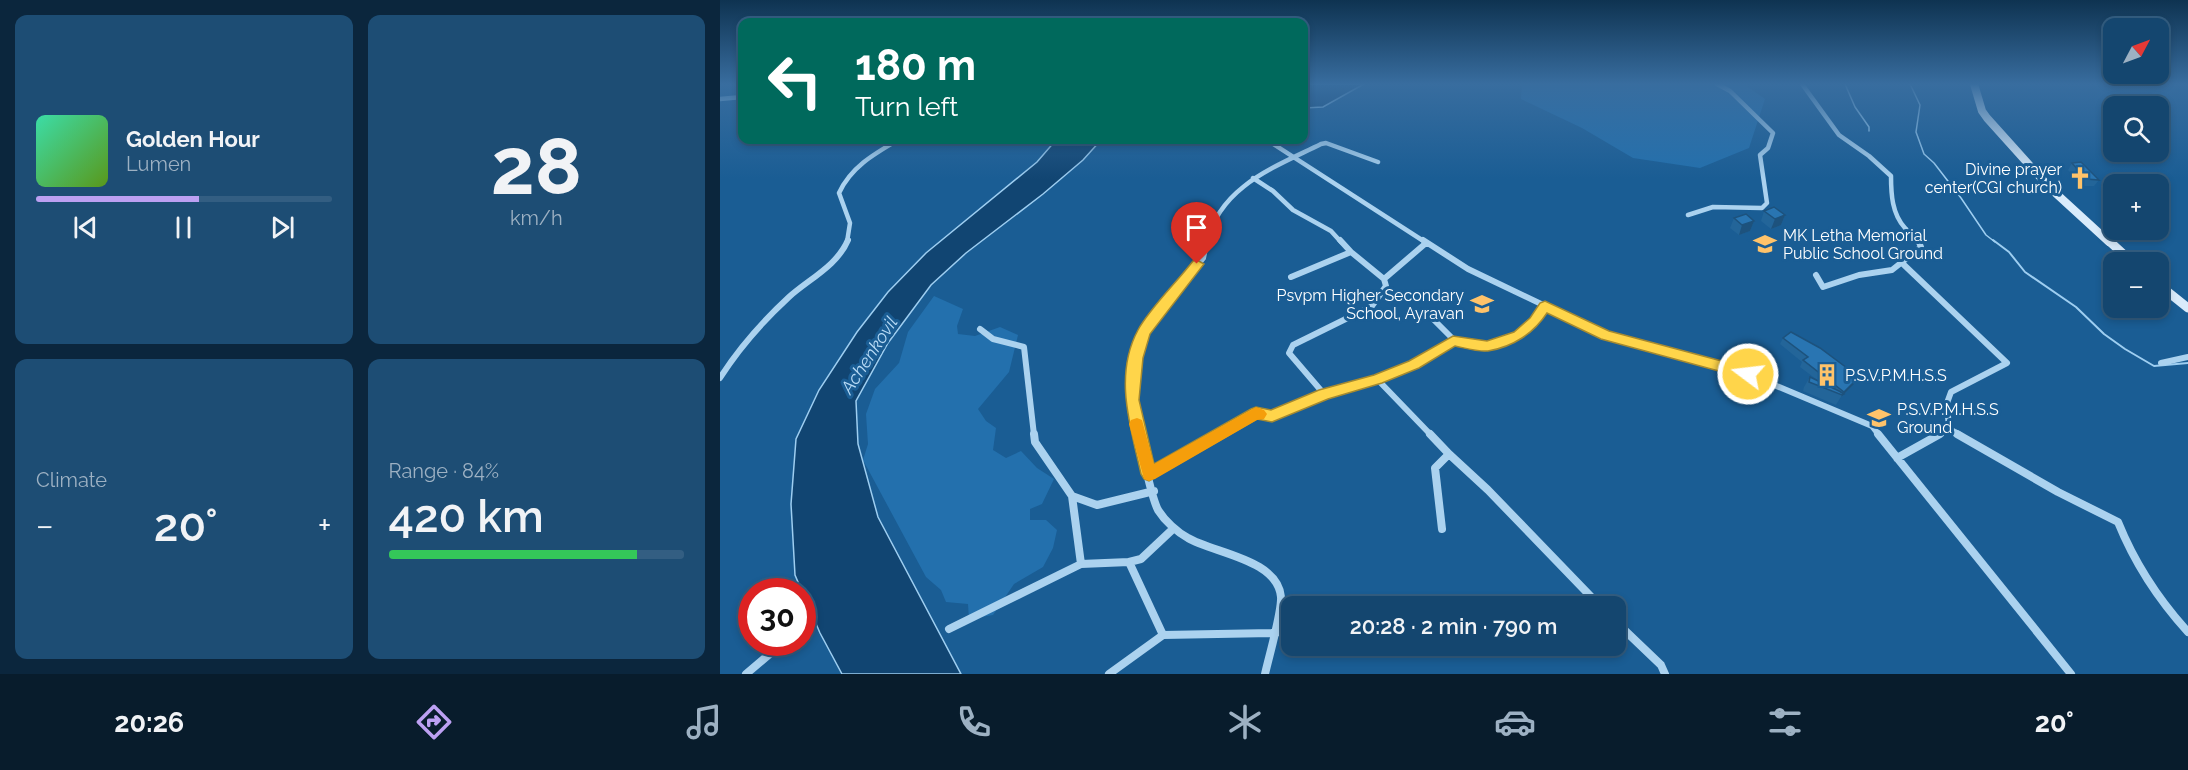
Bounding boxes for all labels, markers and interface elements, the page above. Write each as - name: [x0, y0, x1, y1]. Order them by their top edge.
- north arrow: [2103, 18, 2169, 84]
- map controls: [2103, 18, 2169, 318]
- text: 180 m: [855, 41, 976, 90]
- icon: left: [756, 42, 834, 120]
- text: Turn left: [855, 91, 958, 122]
- button: search: [2103, 96, 2169, 162]
- text: 28: [491, 121, 582, 212]
- text: Golden Hour: [126, 126, 260, 152]
- text: Lumen: [126, 152, 191, 176]
- place label: Divine prayer center(CGI church): [1925, 160, 2062, 197]
- church icon: Divine prayer center(CGI church): [2067, 165, 2093, 191]
- button: +: [2103, 174, 2169, 240]
- pin: [1171, 202, 1222, 264]
- text: km/h: [510, 206, 563, 230]
- icon: previous: [69, 211, 102, 244]
- icon: pause: [167, 211, 200, 244]
- icon: next: [266, 211, 299, 244]
- icon: arrive: [1180, 211, 1213, 244]
- place label: MK Letha Memorial Public School Ground: [1783, 226, 1943, 263]
- school or university icon: MK Letha Memorial Public School Ground: [1752, 231, 1778, 257]
- button: −: [2103, 252, 2169, 318]
- place label: Psvpm Higher Secondary School, Ayravan: [1277, 286, 1464, 323]
- school or university icon: Psvpm Higher Secondary School, Ayravan: [1469, 291, 1495, 317]
- water label: Achenkovil: [836, 312, 902, 398]
- position arrow: [1716, 342, 1780, 406]
- building icon: P.S.V.P.M.H.S.S: [1814, 362, 1840, 388]
- place label: P.S.V.P.M.H.S.S: [1845, 366, 1947, 385]
- place label: P.S.V.P.M.H.S.S Ground: [1897, 400, 1999, 437]
- school or university icon: P.S.V.P.M.H.S.S Ground: [1866, 405, 1892, 431]
- text: Range · 84%: [389, 459, 499, 483]
- text: Climate: [36, 468, 107, 492]
- text: 420 km: [389, 490, 544, 543]
- text: 20°: [154, 499, 218, 552]
- text: −: [36, 506, 54, 545]
- text: +: [318, 506, 331, 545]
- speed limit sign: 30: [738, 578, 816, 656]
- text: 20:28 · 2 min · 790 m: [1350, 613, 1557, 639]
- icon: directions: [413, 701, 455, 743]
- icon: music: [683, 701, 725, 743]
- icon: phone: [953, 701, 995, 743]
- icon: climate: [1224, 701, 1266, 743]
- icon: car: [1494, 701, 1536, 743]
- icon: filters: [1764, 701, 1806, 743]
- text: 20:26: [114, 707, 184, 738]
- text: 20°: [2035, 707, 2074, 738]

